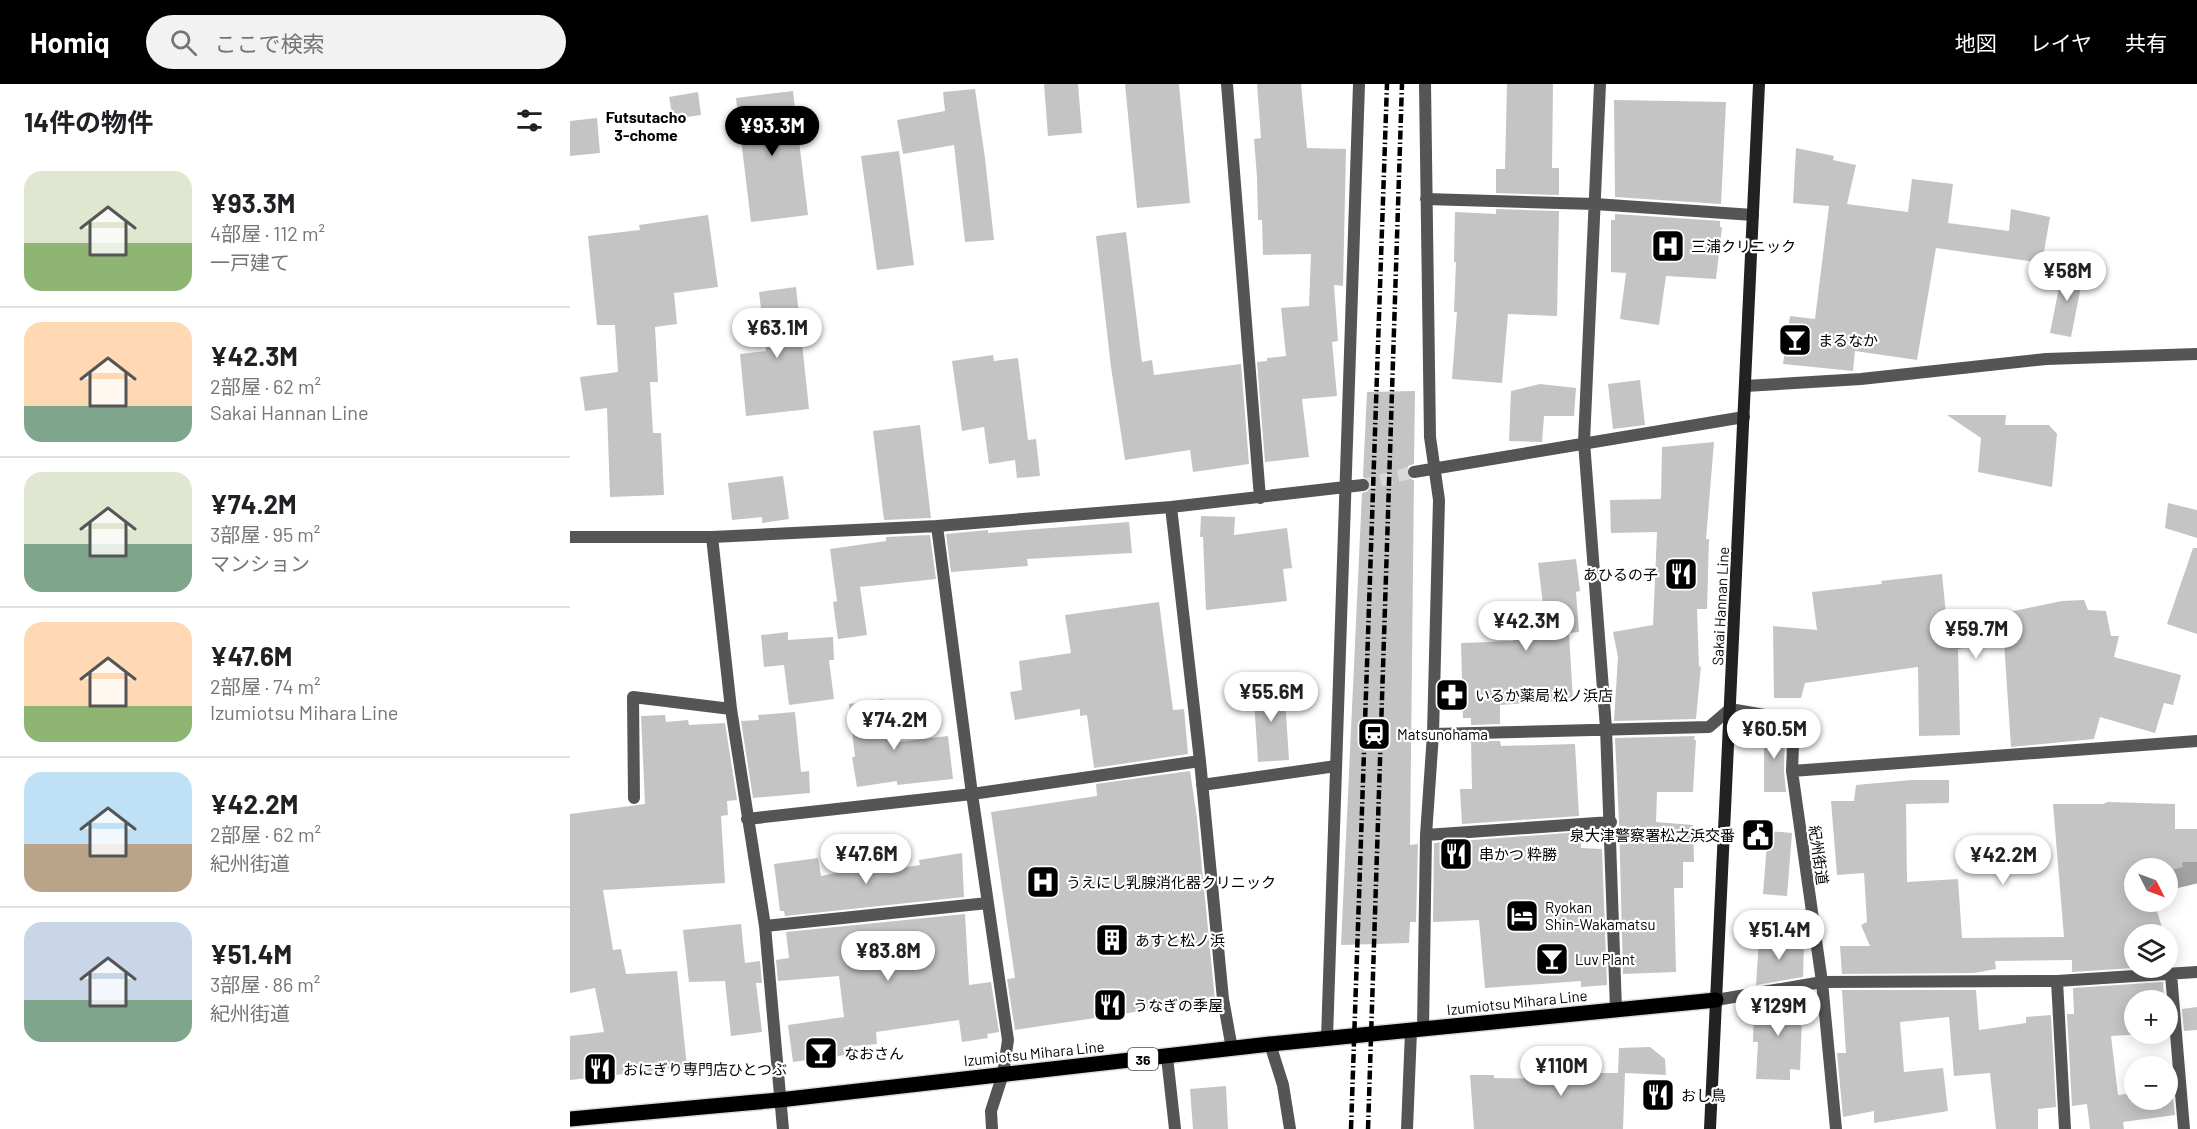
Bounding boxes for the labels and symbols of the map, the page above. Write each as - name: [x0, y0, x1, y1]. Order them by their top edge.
- pin: ¥93.3M: [723, 106, 821, 157]
- district label: Futsutacho 3-chome: [606, 107, 686, 144]
- hospital icon: 三浦クリニック: [1650, 228, 1686, 264]
- place label: 三浦クリニック: [1691, 237, 1796, 255]
- pin: ¥58M: [2031, 251, 2103, 302]
- pin: ¥63.1M: [728, 308, 826, 359]
- bar icon: まるなか: [1777, 322, 1813, 358]
- place label: まるなか: [1818, 331, 1878, 349]
- street label: Sakai Hannan Line: [1708, 546, 1732, 666]
- restaurant icon: あひるの子: [1663, 556, 1699, 592]
- place label: あひるの子: [1583, 565, 1658, 583]
- pin: ¥42.3M: [1477, 601, 1575, 652]
- pin: ¥59.7M: [1927, 609, 2025, 660]
- pin: ¥55.6M: [1222, 672, 1320, 723]
- pharmacy icon: いるか薬局 松ノ浜店: [1434, 677, 1470, 713]
- place label: いるか薬局 松ノ浜店: [1475, 686, 1613, 704]
- pin: ¥74.2M: [845, 700, 943, 751]
- pin: ¥60.5M: [1725, 709, 1823, 760]
- station icon: Matsunohama: [1356, 716, 1392, 752]
- place label: Matsunohama: [1397, 725, 1488, 743]
- public building icon: 泉大津警察署松之浜交番: [1740, 817, 1776, 853]
- street label: 紀州街道: [1806, 824, 1832, 886]
- place label: 泉大津警察署松之浜交番: [1570, 826, 1735, 844]
- pin: ¥47.6M: [817, 834, 915, 885]
- pin: ¥42.2M: [1954, 835, 2052, 886]
- restaurant icon: 串かつ 粋勝: [1438, 836, 1474, 872]
- place label: 串かつ 粋勝: [1479, 845, 1557, 863]
- north arrow: [2124, 858, 2178, 912]
- hospital icon: うえにし乳腺消化器クリニック: [1025, 864, 1061, 900]
- place label: うえにし乳腺消化器クリニック: [1066, 873, 1276, 891]
- hotel icon: Ryokan Shin-Wakamatsu: [1504, 898, 1540, 934]
- place label: Ryokan Shin-Wakamatsu: [1545, 898, 1655, 933]
- pin: ¥51.4M: [1730, 910, 1828, 961]
- building icon: あすと松ノ浜: [1094, 922, 1130, 958]
- pin: ¥83.8M: [839, 931, 937, 982]
- place label: あすと松ノ浜: [1135, 931, 1225, 949]
- bar icon: Luv Plant: [1534, 941, 1570, 977]
- place label: Luv Plant: [1575, 950, 1635, 968]
- street label: Izumiotsu Mihara Line: [1446, 986, 1588, 1018]
- pin: ¥129M: [1736, 986, 1820, 1037]
- restaurant icon: うなぎの季屋: [1092, 987, 1128, 1023]
- place label: うなぎの季屋: [1133, 996, 1223, 1014]
- bar icon: なおさん: [803, 1035, 839, 1071]
- street label: Izumiotsu Mihara Line: [963, 1037, 1105, 1069]
- place label: なおさん: [844, 1044, 904, 1062]
- pin: ¥110M: [1519, 1046, 1603, 1097]
- road number: 36: [1128, 1048, 1158, 1070]
- restaurant icon: おにぎり専門店ひとつぶ: [582, 1051, 618, 1087]
- place label: おにぎり専門店ひとつぶ: [623, 1060, 787, 1078]
- restaurant icon: おし鳥: [1640, 1077, 1676, 1113]
- place label: おし鳥: [1681, 1086, 1726, 1104]

